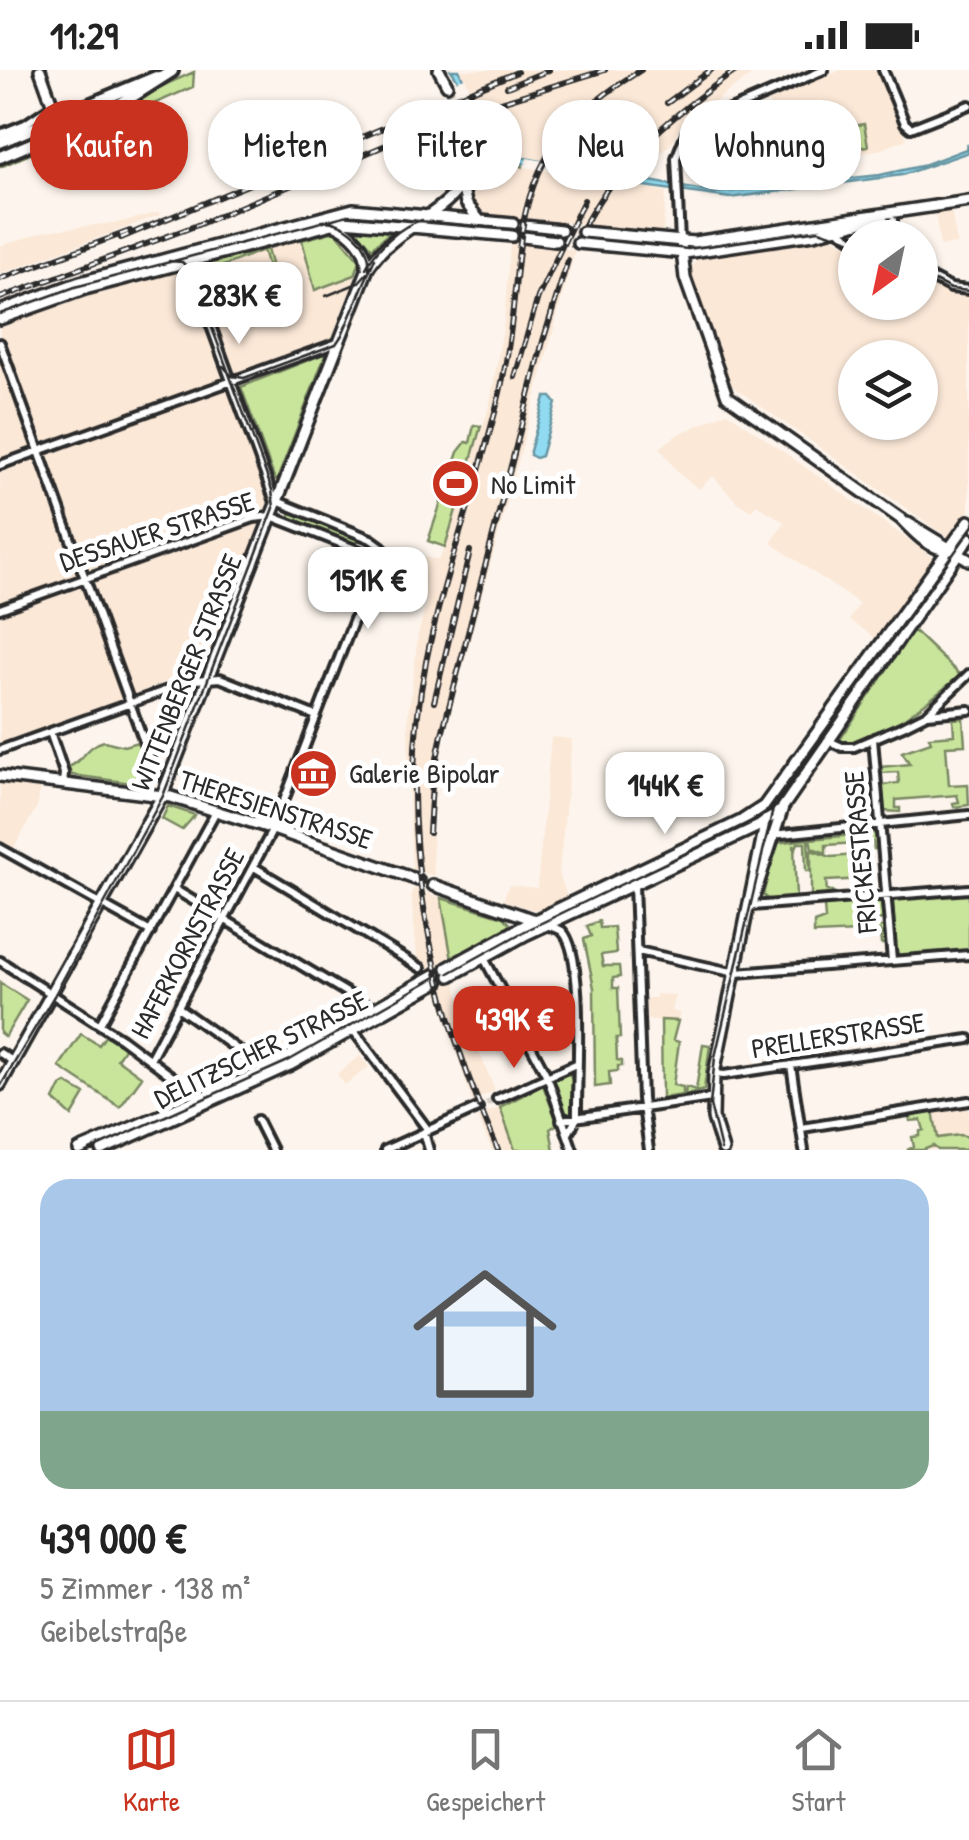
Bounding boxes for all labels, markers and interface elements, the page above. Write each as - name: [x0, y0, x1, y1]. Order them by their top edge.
- text: 11:29: [50, 9, 118, 61]
- chip: Kaufen: [30, 100, 188, 190]
- chip: Mieten: [208, 100, 363, 190]
- chip: Filter: [383, 100, 522, 190]
- chip: Neu: [542, 100, 659, 190]
- chip: Wohnung: [679, 100, 861, 190]
- north arrow: [838, 220, 938, 320]
- map controls: [838, 220, 938, 440]
- pin: 283K €: [158, 262, 320, 347]
- text: 283K €: [198, 273, 280, 316]
- button: layers: [838, 340, 938, 440]
- sports icon: No Limit: [430, 458, 482, 510]
- place label: No Limit: [491, 465, 576, 503]
- street label: DESSAUER STRASSE: [55, 482, 259, 580]
- pin: 151K €: [287, 547, 449, 632]
- street label: WITTENBERGER STRASSE: [121, 548, 251, 796]
- text: 151K €: [330, 558, 406, 601]
- museum icon: Galerie Bipolar: [288, 747, 340, 799]
- pin: 144K €: [584, 752, 746, 837]
- place label: Galerie Bipolar: [349, 754, 500, 792]
- street label: THERESIENSTRASSE: [175, 760, 377, 858]
- text: 144K €: [627, 763, 703, 806]
- street label: FRICKESTRASSE: [834, 769, 886, 936]
- street label: HAFERKORNSTRASSE: [121, 841, 253, 1045]
- street label: DELITZSCHER STRASSE: [148, 981, 374, 1117]
- pin: 439K €: [433, 986, 595, 1071]
- text: 439K €: [475, 997, 553, 1040]
- street label: PRELLERSTRASSE: [749, 1003, 927, 1067]
- icon: home: [395, 1244, 575, 1424]
- text: 439 000 €: [40, 1509, 186, 1566]
- text: 5 Zimmer · 138 m²: [40, 1566, 250, 1609]
- text: Geibelstraße: [40, 1609, 188, 1652]
- tab: Karte: [123, 1722, 180, 1820]
- tab: Gespeichert: [426, 1722, 545, 1820]
- tab: Start: [791, 1722, 846, 1820]

